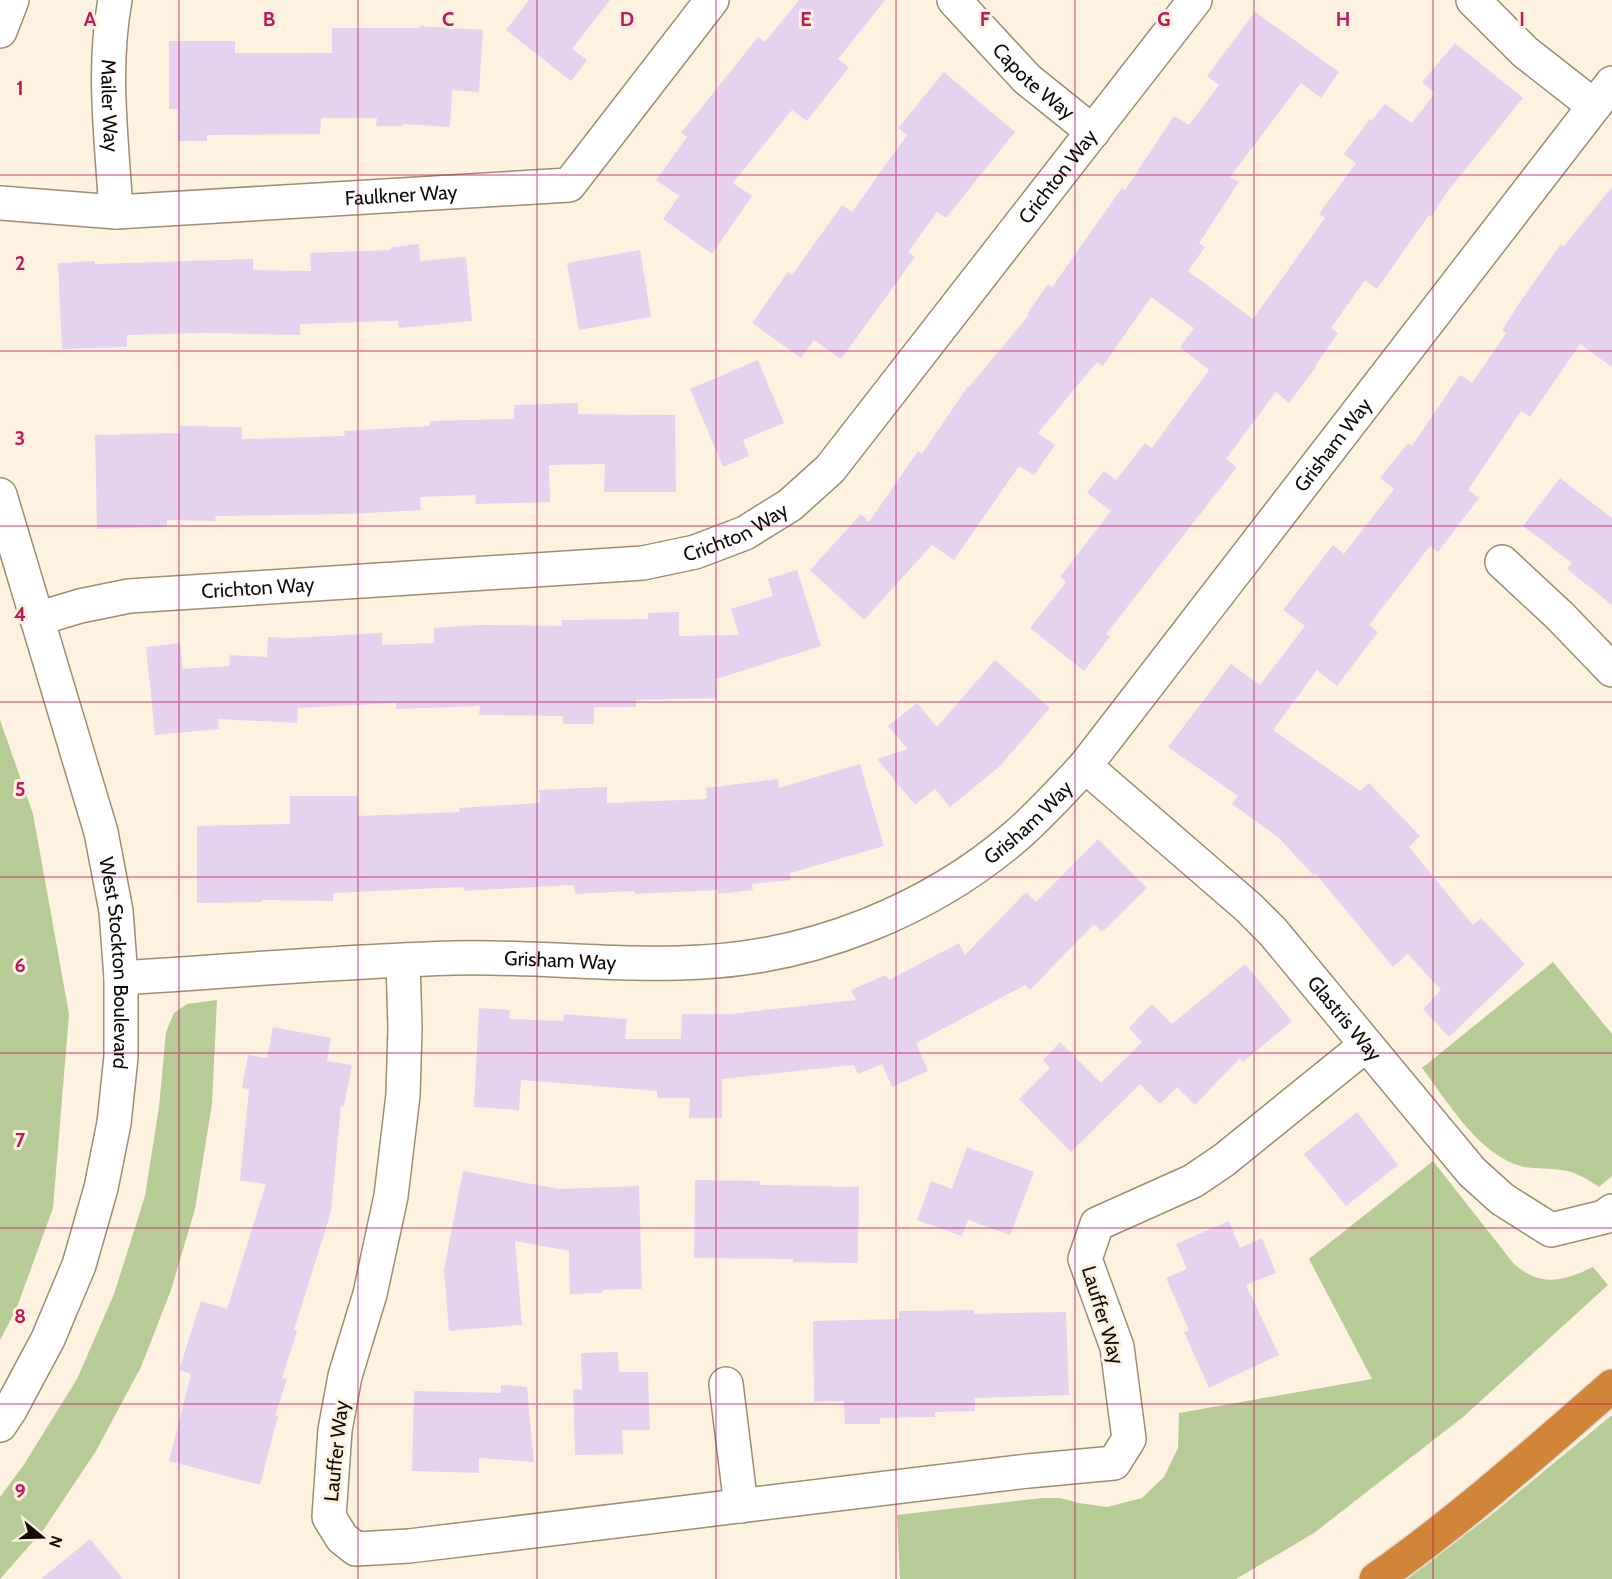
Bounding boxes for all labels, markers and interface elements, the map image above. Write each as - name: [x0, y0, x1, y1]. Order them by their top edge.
- text: A: [84, 7, 97, 31]
- text: B: [263, 7, 275, 31]
- text: C: [442, 7, 454, 31]
- text: D: [620, 7, 634, 31]
- text: E: [800, 7, 812, 31]
- text: F: [980, 7, 991, 31]
- text: G: [1157, 7, 1171, 31]
- text: H: [1336, 7, 1350, 31]
- text: I: [1519, 7, 1525, 31]
- street label: Capote Way: [988, 38, 1080, 125]
- street label: Mailer Way: [96, 59, 124, 153]
- text: 1: [16, 76, 24, 100]
- street label: Crichton Way: [1013, 124, 1102, 229]
- street label: Faulkner Way: [344, 180, 458, 210]
- text: 2: [15, 251, 25, 275]
- street label: Grisham Way: [1289, 393, 1377, 497]
- text: 3: [15, 426, 25, 450]
- street label: Crichton Way: [681, 497, 792, 566]
- street label: Crichton Way: [200, 572, 315, 603]
- text: 4: [14, 602, 26, 626]
- street label: Grisham Way: [979, 776, 1077, 869]
- text: 5: [15, 777, 25, 801]
- street label: West Stockton Boulevard: [94, 855, 133, 1070]
- street label: Grisham Way: [504, 946, 617, 975]
- text: 6: [14, 953, 26, 977]
- street label: Glastris Way: [1302, 971, 1387, 1066]
- text: 7: [15, 1128, 26, 1152]
- street label: Lauffer Way: [1077, 1263, 1129, 1367]
- text: 8: [14, 1304, 26, 1328]
- street label: Lauffer Way: [319, 1399, 353, 1503]
- text: 9: [14, 1479, 26, 1503]
- north arrow: [12, 1507, 72, 1567]
- text: N: [45, 1533, 67, 1550]

